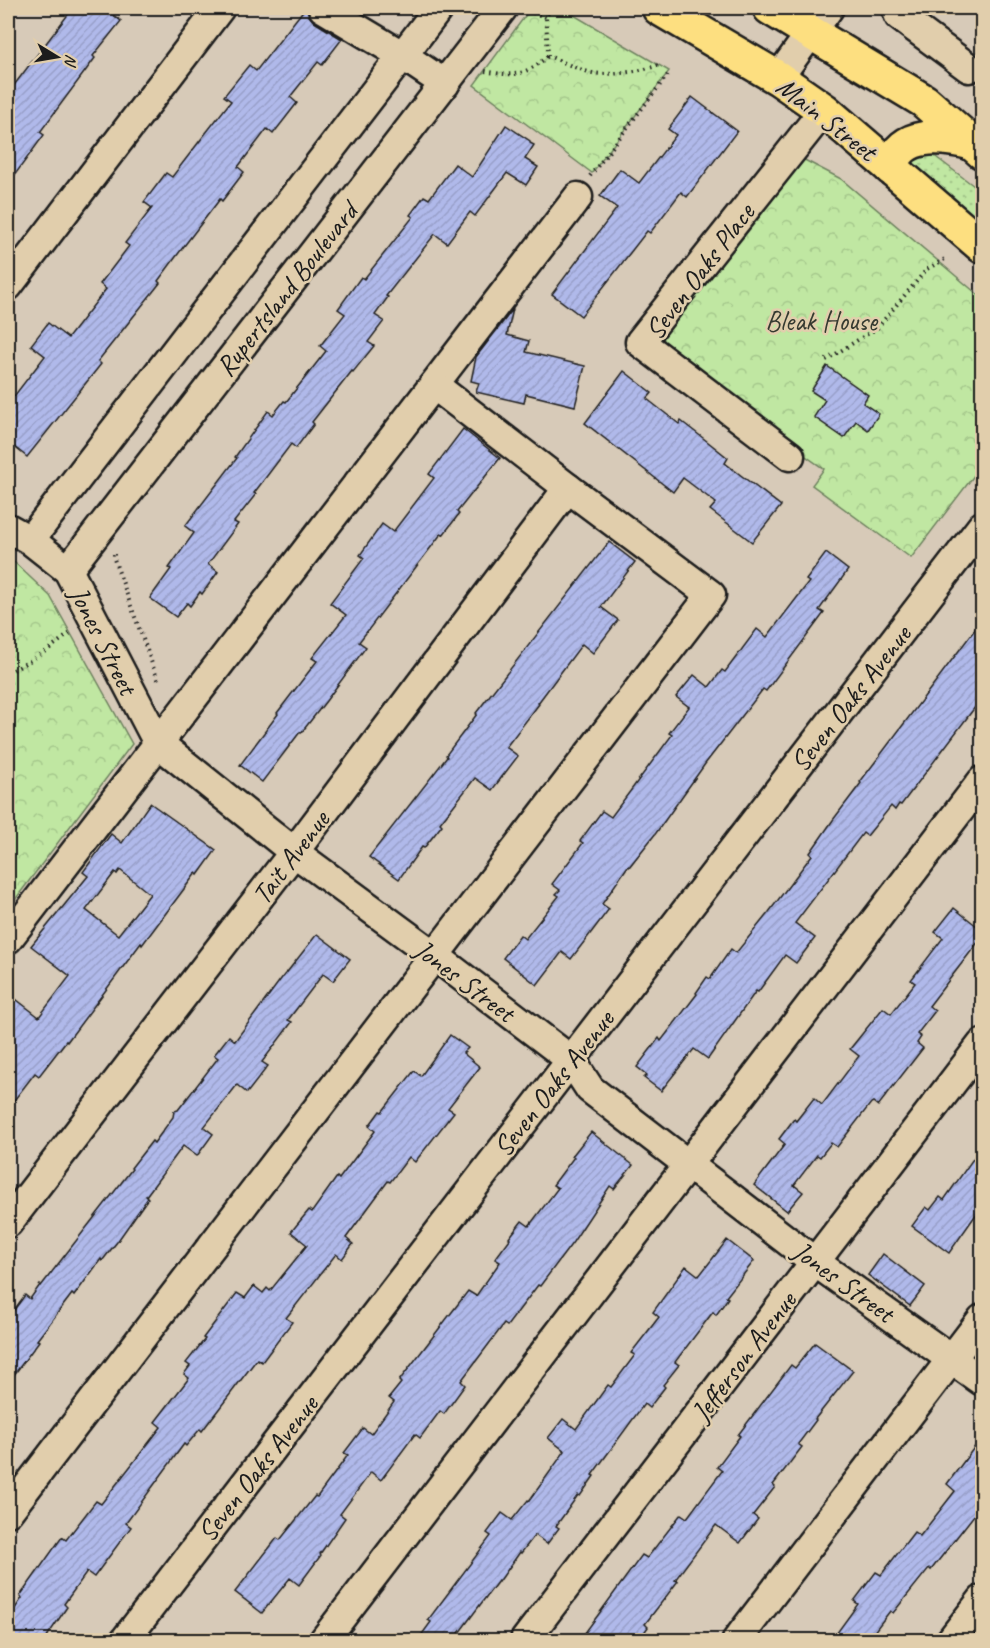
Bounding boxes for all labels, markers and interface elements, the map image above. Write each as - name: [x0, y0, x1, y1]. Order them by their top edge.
- north arrow: [27, 27, 87, 87]
- text: N: [59, 53, 82, 69]
- street label: Main Street: [770, 68, 886, 170]
- street label: Rupertsland Boulevard: [208, 192, 368, 383]
- street label: Seven Oaks Place: [637, 195, 763, 346]
- park label: Bleak House: [765, 303, 879, 338]
- street label: Jones Street: [61, 579, 147, 703]
- street label: Seven Oaks Avenue: [782, 617, 920, 779]
- street label: Tait Avenue: [244, 802, 338, 911]
- street label: Jones Street: [406, 930, 524, 1031]
- street label: Seven Oaks Avenue: [485, 1002, 623, 1164]
- street label: Jones Street: [785, 1232, 903, 1331]
- street label: Jefferson Avenue: [682, 1283, 805, 1430]
- street label: Seven Oaks Avenue: [189, 1387, 327, 1549]

